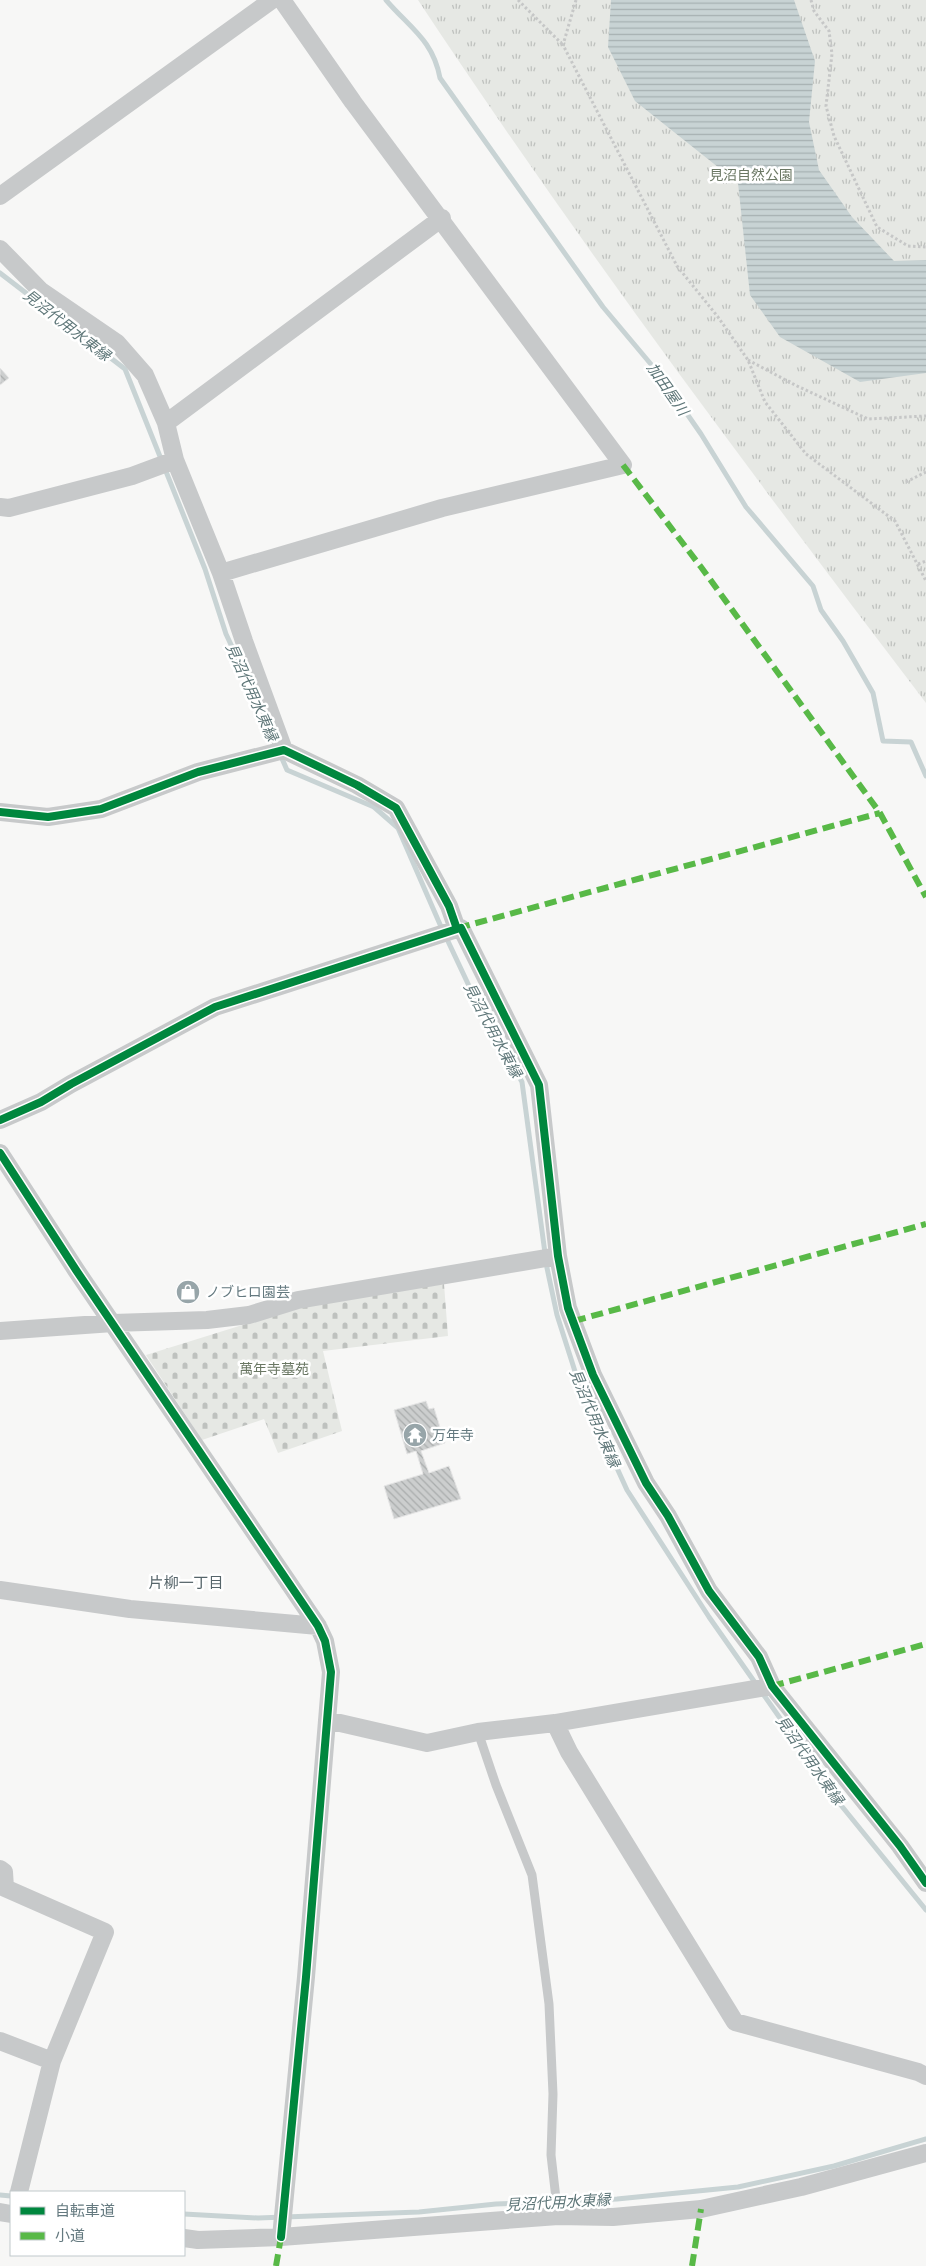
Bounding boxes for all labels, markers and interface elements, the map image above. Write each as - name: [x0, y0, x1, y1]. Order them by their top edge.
- park label: 見沼自然公園: [709, 167, 793, 183]
- water label: 見沼代用水東縁: [20, 286, 115, 365]
- water label: 加田屋川: [644, 360, 693, 420]
- water label: 見沼代用水東縁: [223, 641, 282, 745]
- water label: 見沼代用水東縁: [461, 980, 526, 1082]
- shop icon: ノブヒロ園芸: [175, 1279, 201, 1305]
- place label: ノブヒロ園芸: [206, 1284, 290, 1300]
- park label: 萬年寺墓苑: [239, 1361, 309, 1377]
- water label: 見沼代用水東縁: [567, 1366, 624, 1471]
- temple icon: 万年寺: [402, 1422, 428, 1448]
- place label: 万年寺: [432, 1427, 474, 1443]
- district label: 片柳一丁目: [148, 1574, 224, 1591]
- water label: 見沼代用水東縁: [773, 1712, 848, 1810]
- legend: [10, 2191, 185, 2256]
- water label: 見沼代用水東縁: [505, 2191, 613, 2213]
- text: 自転車道: [55, 2202, 115, 2219]
- text: 小道: [55, 2227, 85, 2244]

